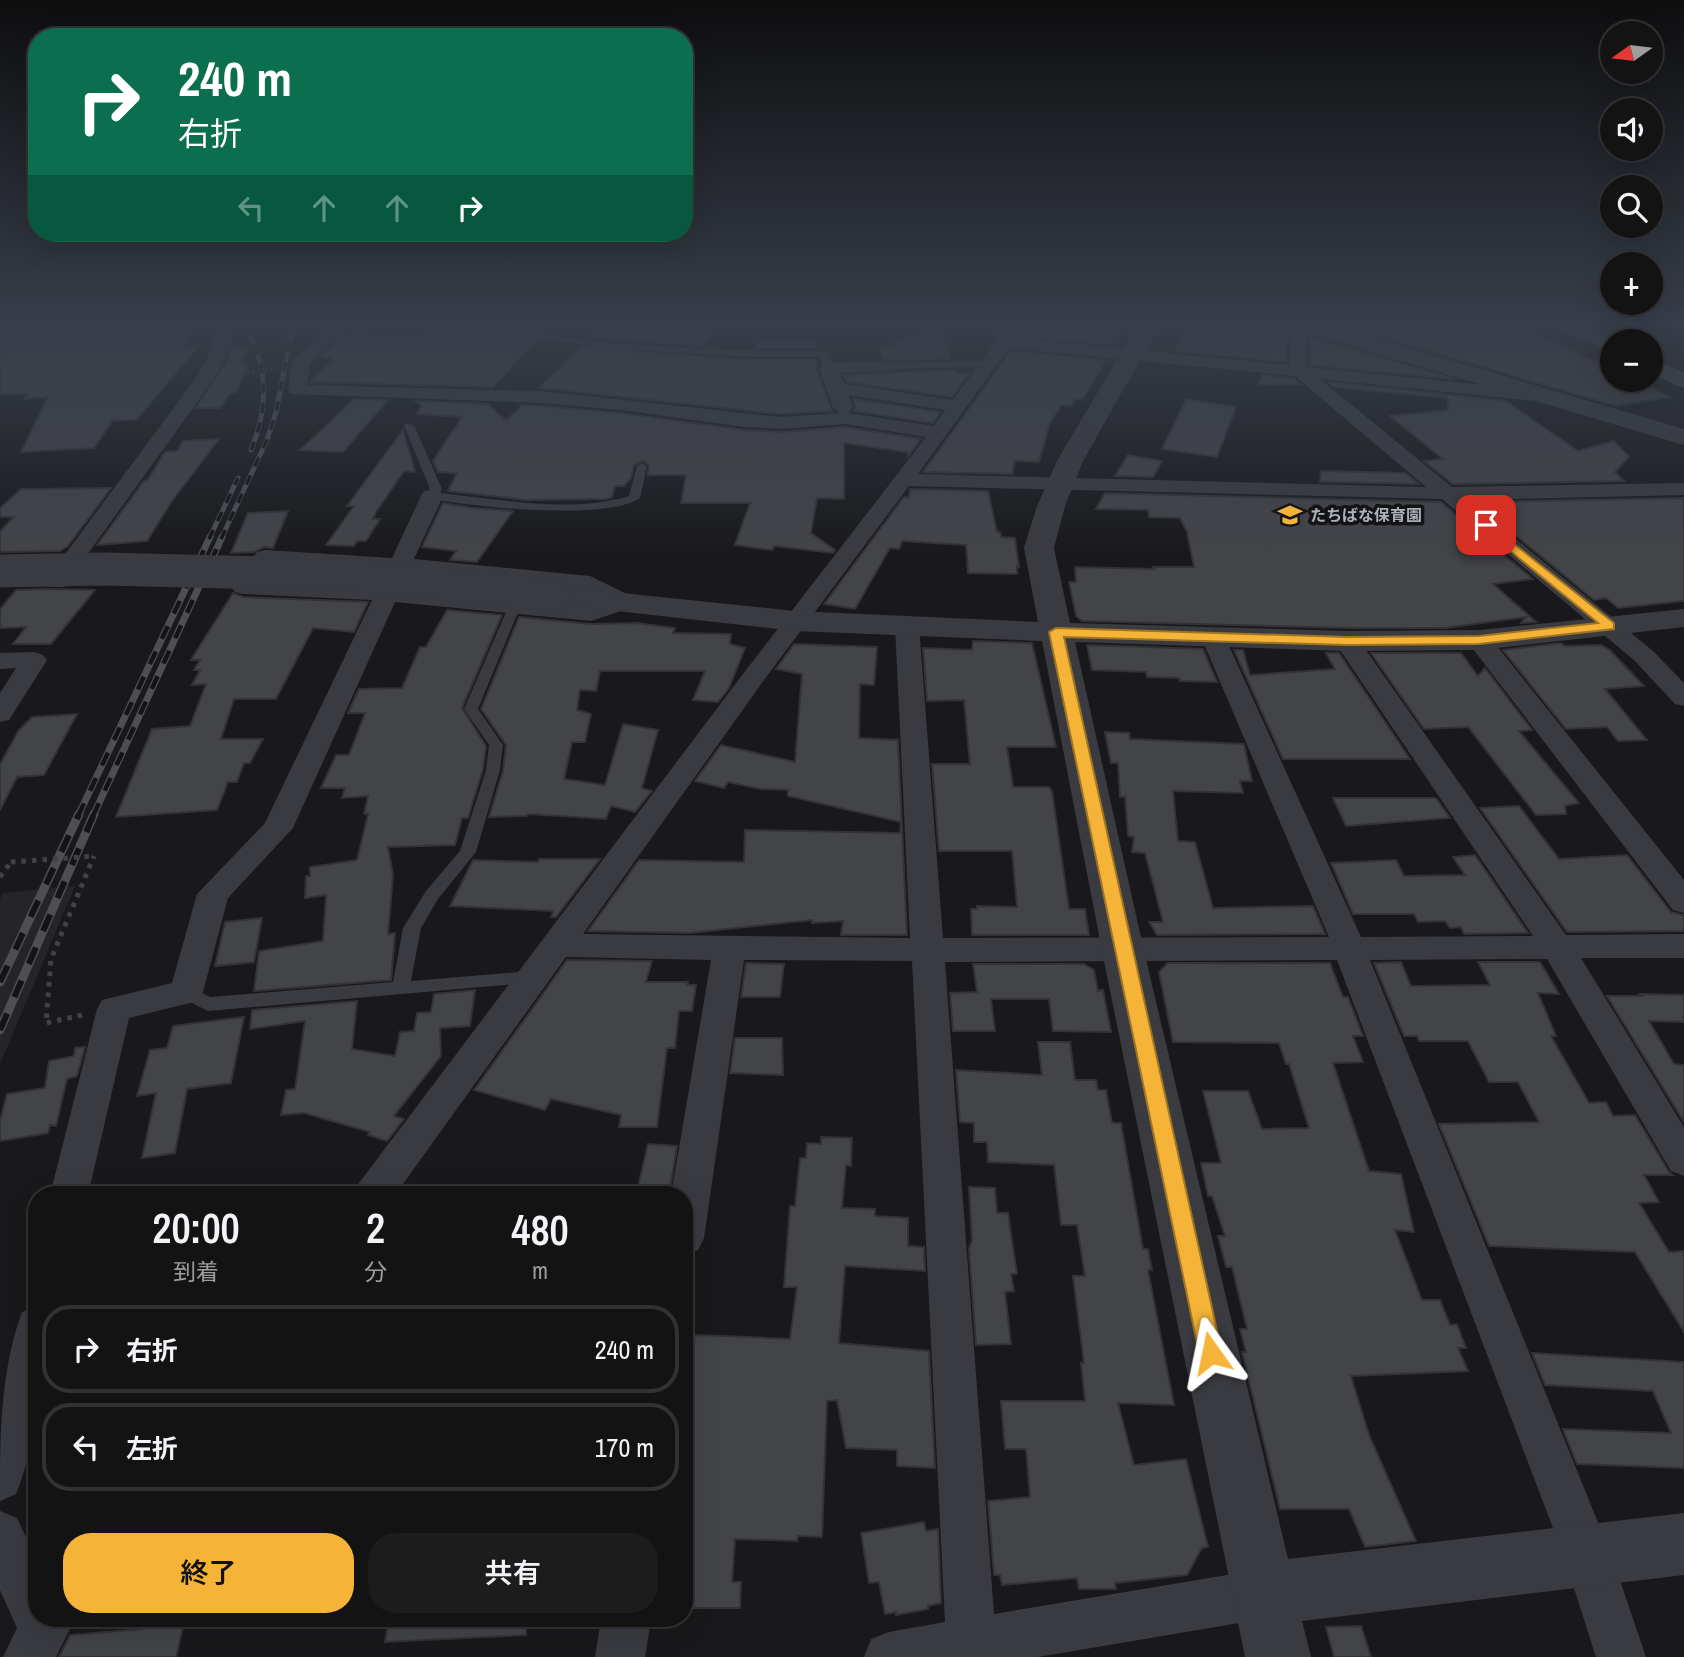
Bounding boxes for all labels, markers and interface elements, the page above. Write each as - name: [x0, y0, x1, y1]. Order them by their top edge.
- north arrow: [1600, 21, 1662, 84]
- map controls: [1600, 21, 1663, 392]
- text: 240 m: [178, 45, 292, 111]
- icon: right: [63, 56, 154, 147]
- button: sound: [1600, 98, 1663, 161]
- text: 右折: [178, 112, 242, 155]
- button: search: [1600, 175, 1663, 238]
- icon: left: [232, 189, 270, 227]
- icon: ahead: [305, 189, 343, 227]
- icon: ahead: [378, 189, 416, 227]
- icon: right: [451, 189, 489, 227]
- button: +: [1600, 252, 1663, 315]
- button: −: [1600, 329, 1663, 392]
- pin: [1456, 495, 1516, 555]
- school or university icon: たちばな保育園: [1276, 501, 1304, 529]
- place label: たちばな保育園: [1310, 504, 1422, 526]
- icon: arrive: [1467, 506, 1505, 544]
- text: 20:00: [152, 1200, 240, 1256]
- text: 2: [366, 1200, 385, 1256]
- text: 480: [511, 1202, 569, 1258]
- text: m: [532, 1255, 548, 1286]
- text: 到着: [173, 1256, 219, 1287]
- text: 分: [364, 1256, 387, 1287]
- position arrow: [1174, 1316, 1248, 1390]
- icon: right: [67, 1330, 105, 1368]
- text: 240 m: [595, 1332, 654, 1367]
- text: 右折: [126, 1333, 178, 1368]
- icon: left: [67, 1428, 105, 1466]
- text: 170 m: [595, 1430, 654, 1465]
- text: 左折: [126, 1431, 178, 1466]
- button: 終了: [63, 1533, 354, 1613]
- button: 共有: [368, 1533, 658, 1613]

